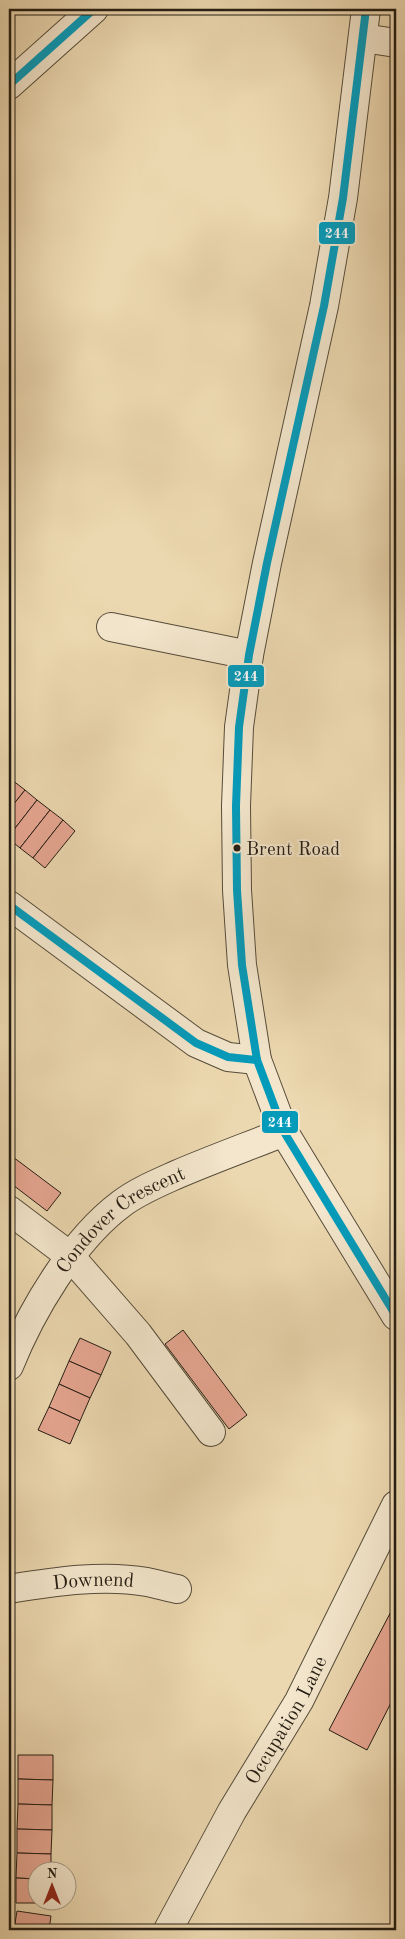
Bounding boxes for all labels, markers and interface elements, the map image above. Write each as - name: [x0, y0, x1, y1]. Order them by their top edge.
- line badge: 244: [318, 221, 356, 245]
- text: 244: [325, 227, 349, 241]
- line badge: 244: [227, 664, 265, 688]
- text: 244: [234, 670, 258, 684]
- place label: Brent Road: [246, 841, 340, 860]
- marker: Brent Road: [232, 843, 242, 853]
- line badge: 244: [261, 1110, 299, 1134]
- text: 244: [268, 1116, 292, 1130]
- street label: Condover Crescent: [53, 1164, 188, 1278]
- street label: Downend: [52, 1571, 135, 1594]
- street label: Occupation Lane: [243, 1653, 332, 1789]
- north arrow: [28, 1862, 78, 1912]
- text: N: [47, 1867, 58, 1881]

